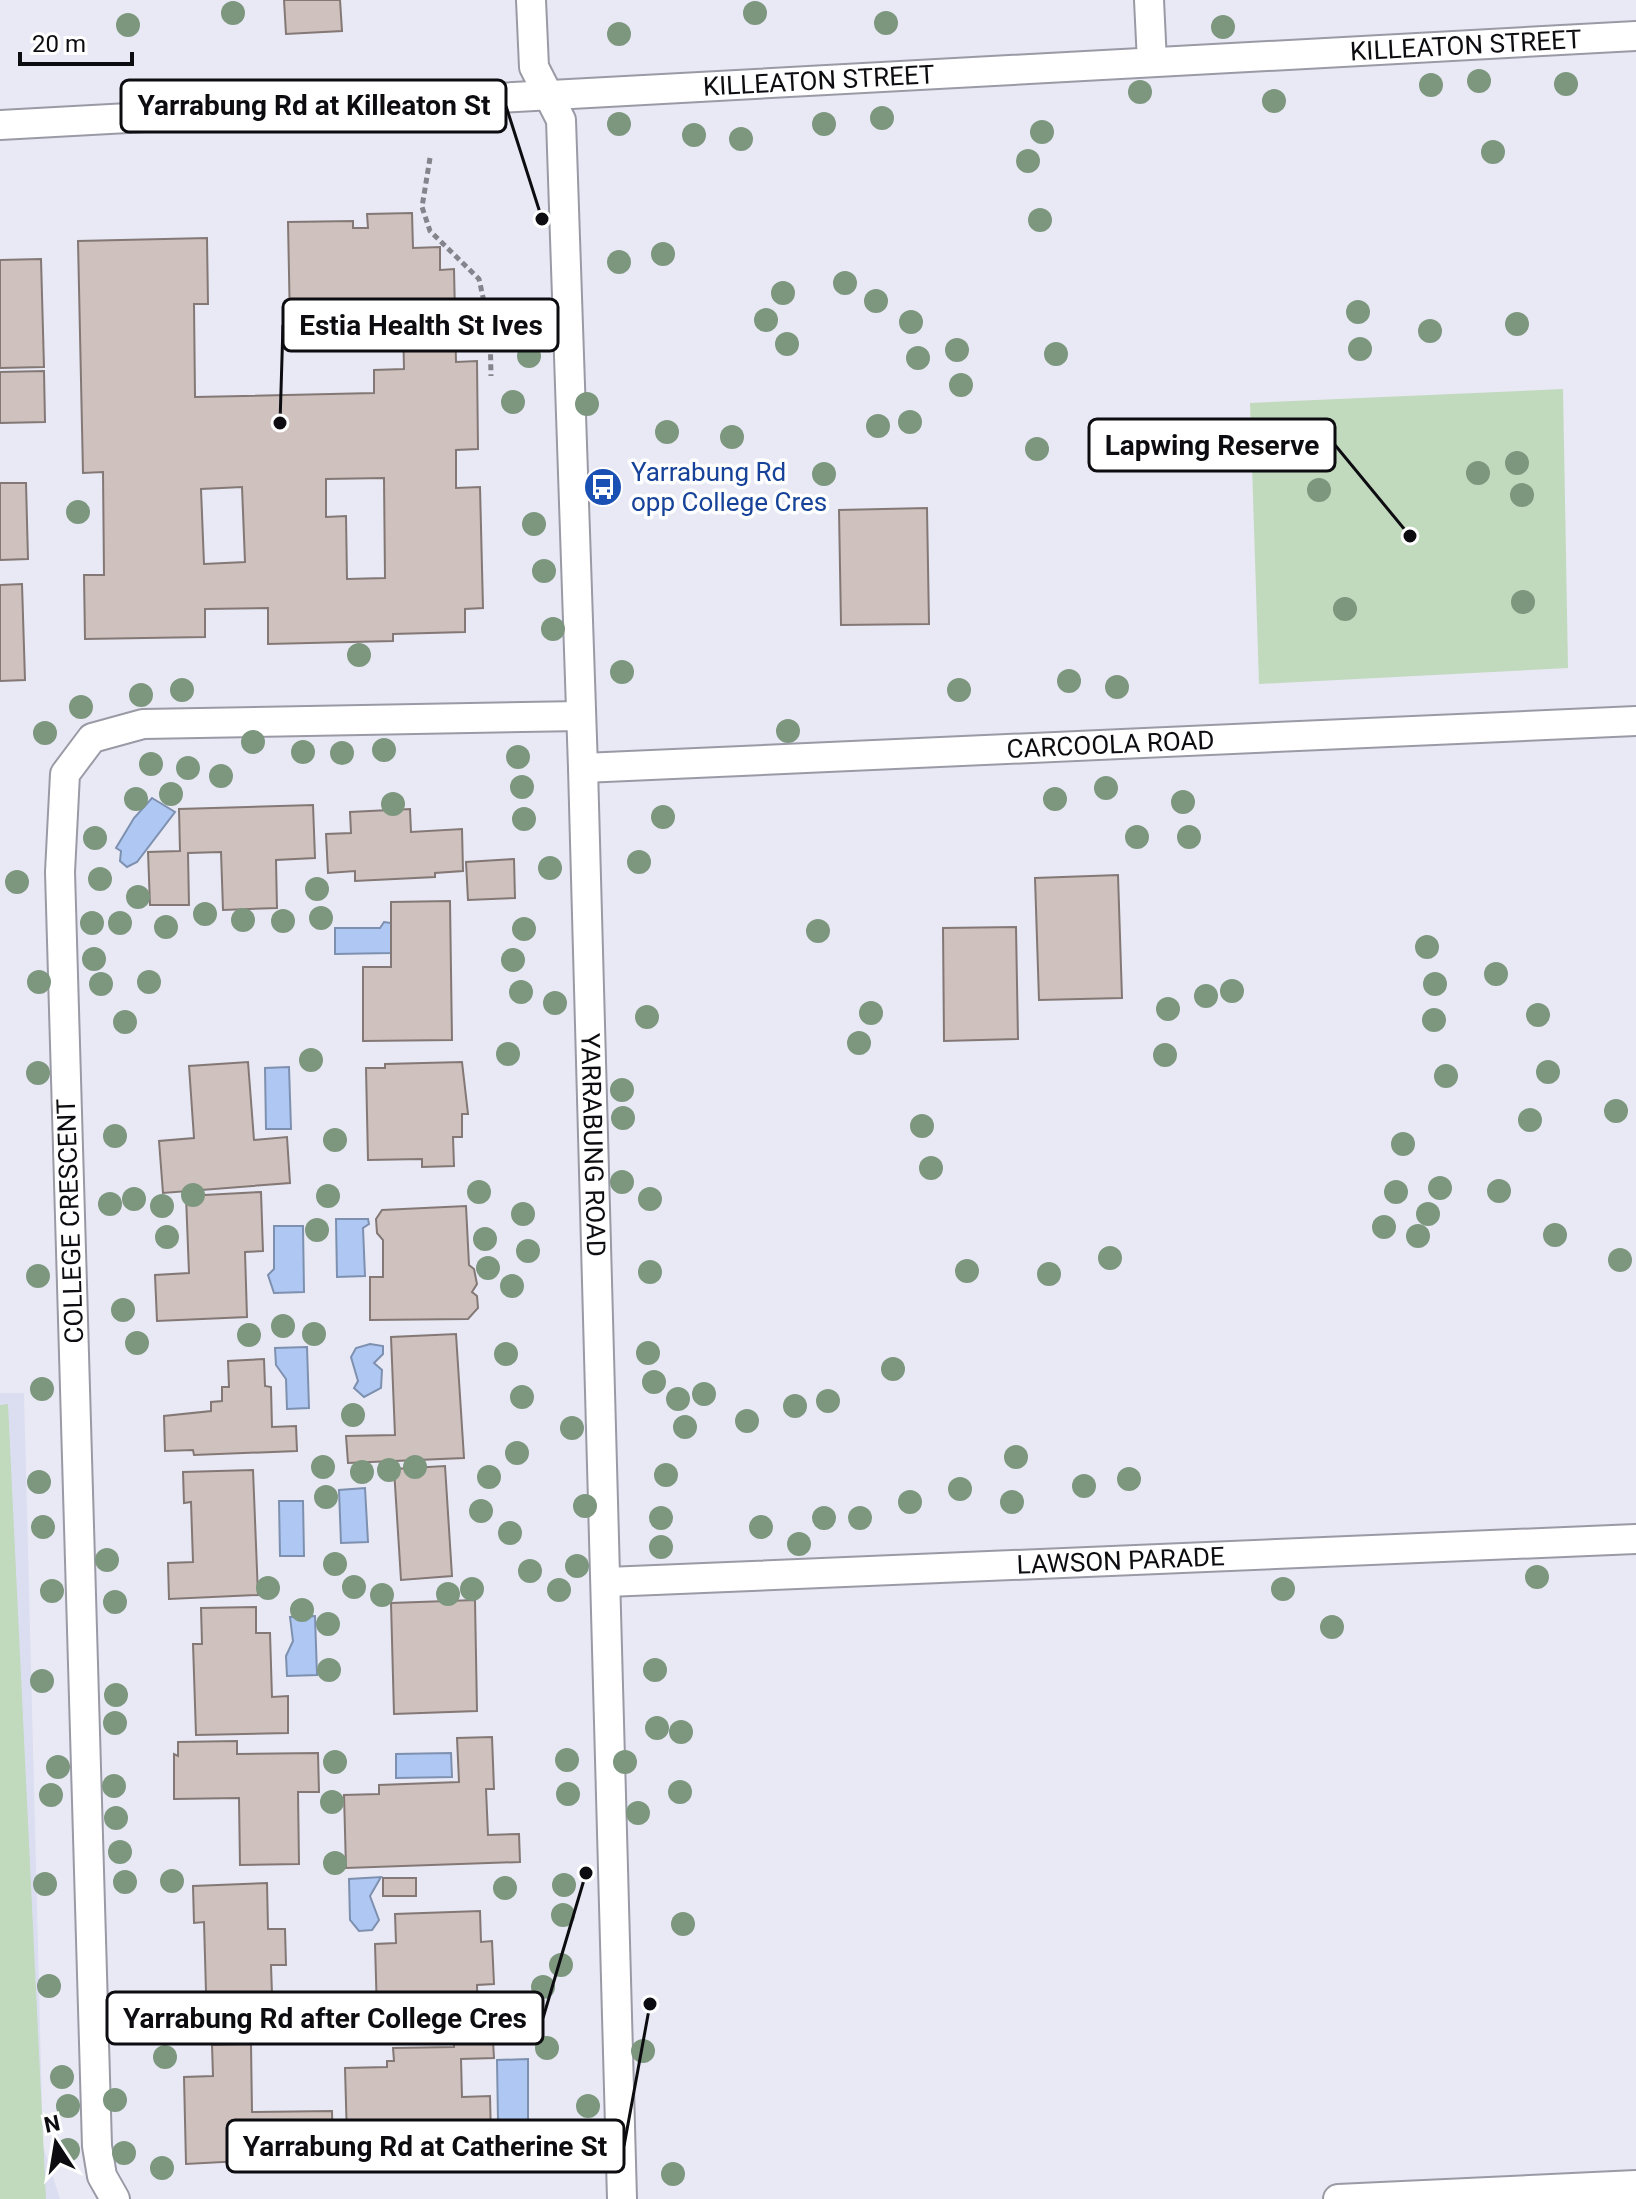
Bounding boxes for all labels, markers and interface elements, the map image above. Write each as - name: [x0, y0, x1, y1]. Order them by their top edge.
- scale bar: [20, 16, 132, 66]
- street label: KILLEATON STREET: [1349, 24, 1582, 67]
- text: 20 m: [32, 30, 86, 58]
- street label: KILLEATON STREET: [702, 59, 935, 102]
- callout: Yarrabung Rd at Killeaton St: [121, 80, 506, 132]
- text: Yarrabung Rd at Killeaton St: [137, 89, 491, 122]
- callout: Estia Health St Ives: [283, 299, 558, 351]
- text: Estia Health St Ives: [299, 309, 543, 342]
- callout: Lapwing Reserve: [1089, 419, 1335, 471]
- text: Lapwing Reserve: [1105, 429, 1319, 462]
- place label: Yarrabung Rd opp College Cres: [631, 457, 827, 517]
- bus stop icon: Yarrabung Rd opp College Cres: [582, 466, 624, 508]
- street label: CARCOOLA ROAD: [1006, 725, 1215, 764]
- street label: YARRABUNG ROAD: [575, 1033, 611, 1257]
- street label: COLLEGE CRESCENT: [51, 1098, 89, 1344]
- street label: LAWSON PARADE: [1016, 1541, 1225, 1580]
- callout: Yarrabung Rd after College Cres: [107, 1992, 543, 2044]
- text: Yarrabung Rd after College Cres: [123, 2002, 527, 2035]
- north arrow: [16, 2103, 96, 2183]
- text: N: [42, 2110, 62, 2138]
- callout: Yarrabung Rd at Catherine St: [227, 2120, 624, 2172]
- text: Yarrabung Rd at Catherine St: [243, 2130, 607, 2163]

